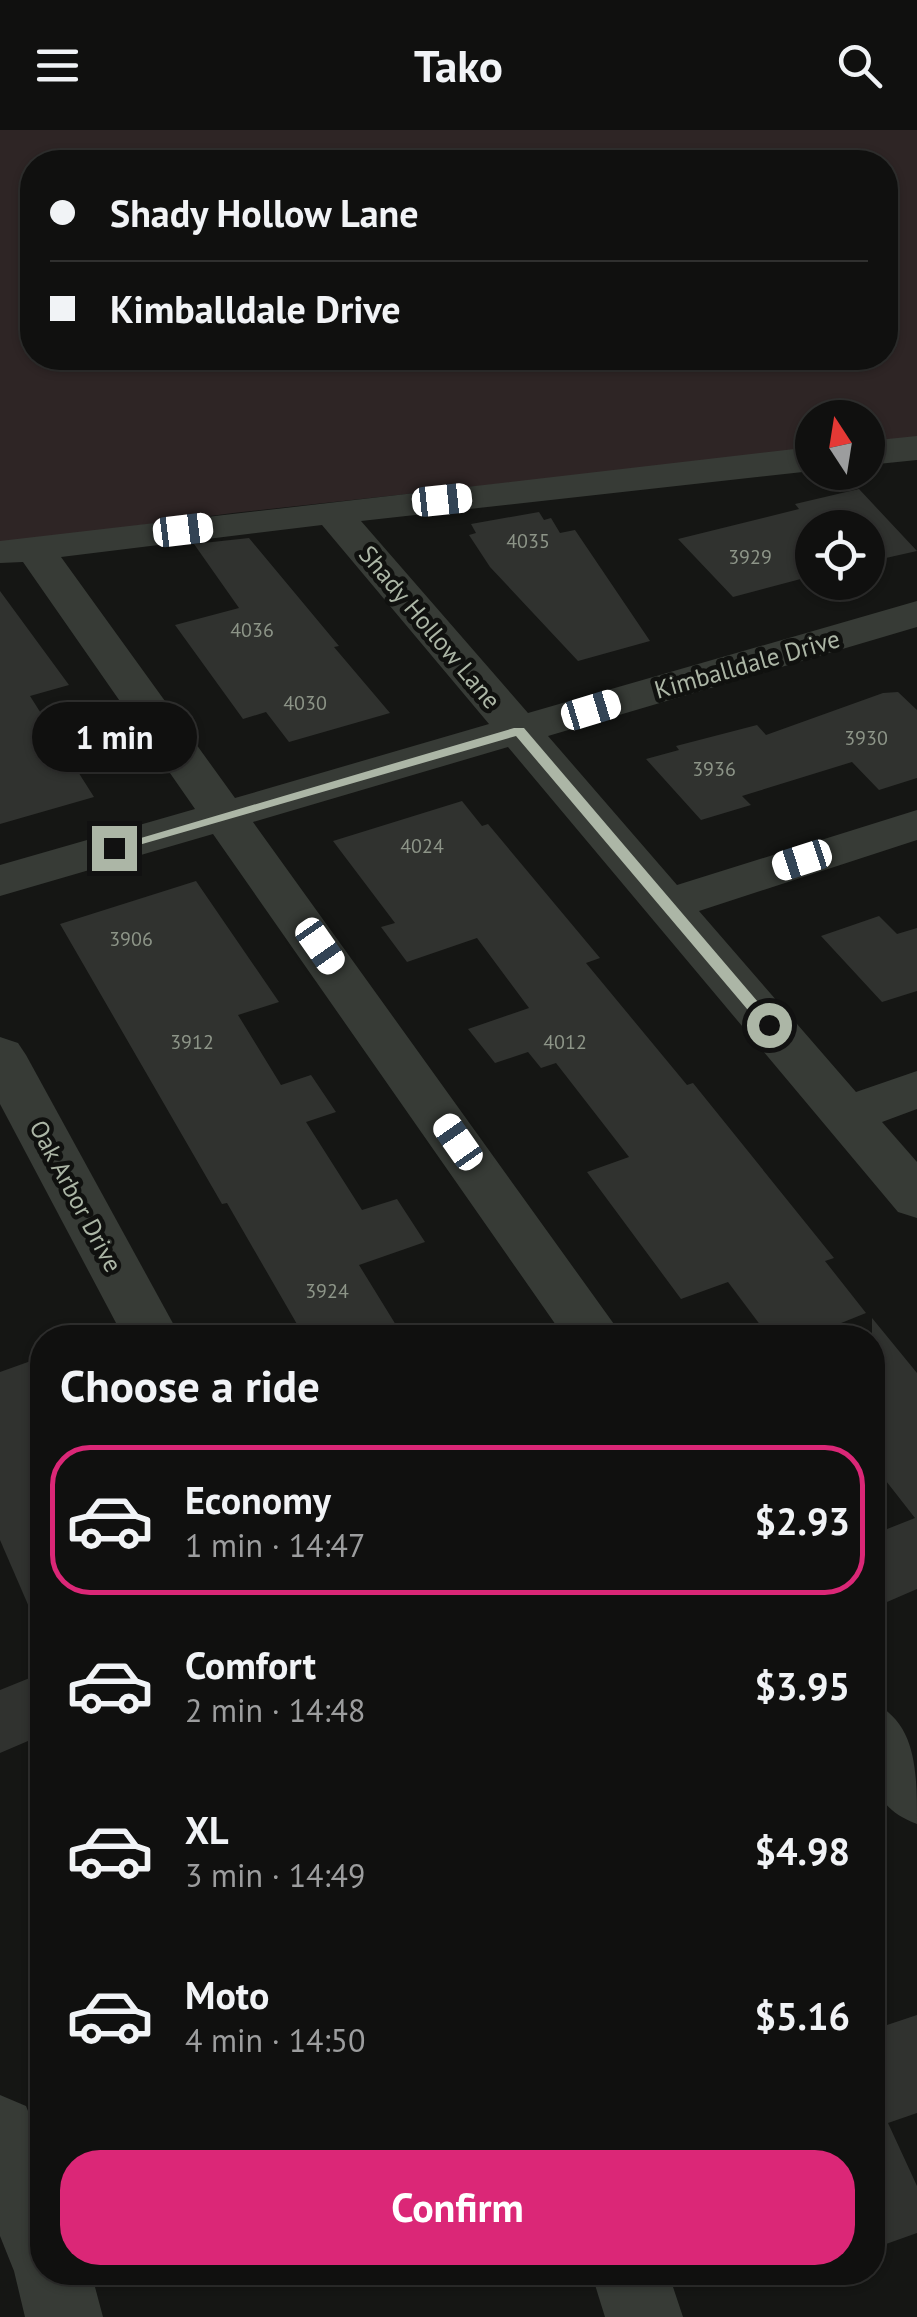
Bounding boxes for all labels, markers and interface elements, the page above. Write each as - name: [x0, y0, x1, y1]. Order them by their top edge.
- text: Tako: [414, 36, 503, 94]
- icon: menu: [30, 38, 85, 93]
- icon: search: [832, 38, 887, 93]
- text: Shady Hollow Lane: [110, 188, 419, 237]
- text: Kimballdale Drive: [110, 284, 401, 333]
- north arrow: [795, 400, 885, 490]
- map controls: [795, 400, 885, 600]
- car: [411, 482, 473, 518]
- button: locate: [795, 510, 885, 600]
- car: [151, 511, 215, 549]
- house number: 4035: [506, 528, 550, 554]
- street label: Shady Hollow Lane: [352, 539, 508, 715]
- house number: 3929: [728, 544, 772, 570]
- house number: 4036: [230, 617, 274, 643]
- street label: Kimballdale Drive: [651, 622, 843, 706]
- car: [558, 687, 624, 733]
- house number: 4030: [283, 690, 327, 716]
- callout: 1 min: [32, 703, 196, 773]
- text: 1 min: [75, 716, 154, 758]
- house number: 3930: [844, 725, 888, 751]
- house number: 3936: [692, 756, 736, 782]
- route end: [92, 826, 137, 871]
- house number: 4024: [400, 833, 444, 859]
- car: [769, 836, 835, 884]
- car: [291, 913, 349, 979]
- house number: 3906: [109, 926, 153, 952]
- route start: [747, 1003, 792, 1048]
- house number: 3912: [170, 1029, 214, 1055]
- house number: 4012: [543, 1029, 587, 1055]
- car: [429, 1109, 487, 1175]
- street label: Oak Arbor Drive: [22, 1114, 130, 1278]
- house number: 3924: [305, 1278, 349, 1304]
- text: Choose a ride: [60, 1356, 320, 1414]
- icon: car: [65, 1475, 155, 1565]
- text: Economy: [185, 1475, 331, 1524]
- text: $2.93: [754, 1496, 850, 1545]
- text: 1 min · 14:47: [185, 1524, 365, 1566]
- icon: car: [65, 1640, 155, 1730]
- text: Comfort: [185, 1640, 316, 1689]
- text: $3.95: [754, 1661, 850, 1710]
- text: 2 min · 14:48: [185, 1689, 365, 1731]
- icon: car: [65, 1805, 155, 1895]
- text: XL: [185, 1805, 229, 1854]
- text: $4.98: [754, 1826, 850, 1875]
- text: 3 min · 14:49: [185, 1854, 365, 1896]
- icon: car: [65, 1970, 155, 2060]
- text: Moto: [185, 1970, 269, 2019]
- text: $5.16: [754, 1991, 850, 2040]
- text: 4 min · 14:50: [185, 2019, 365, 2061]
- button: Confirm: [60, 2150, 855, 2265]

